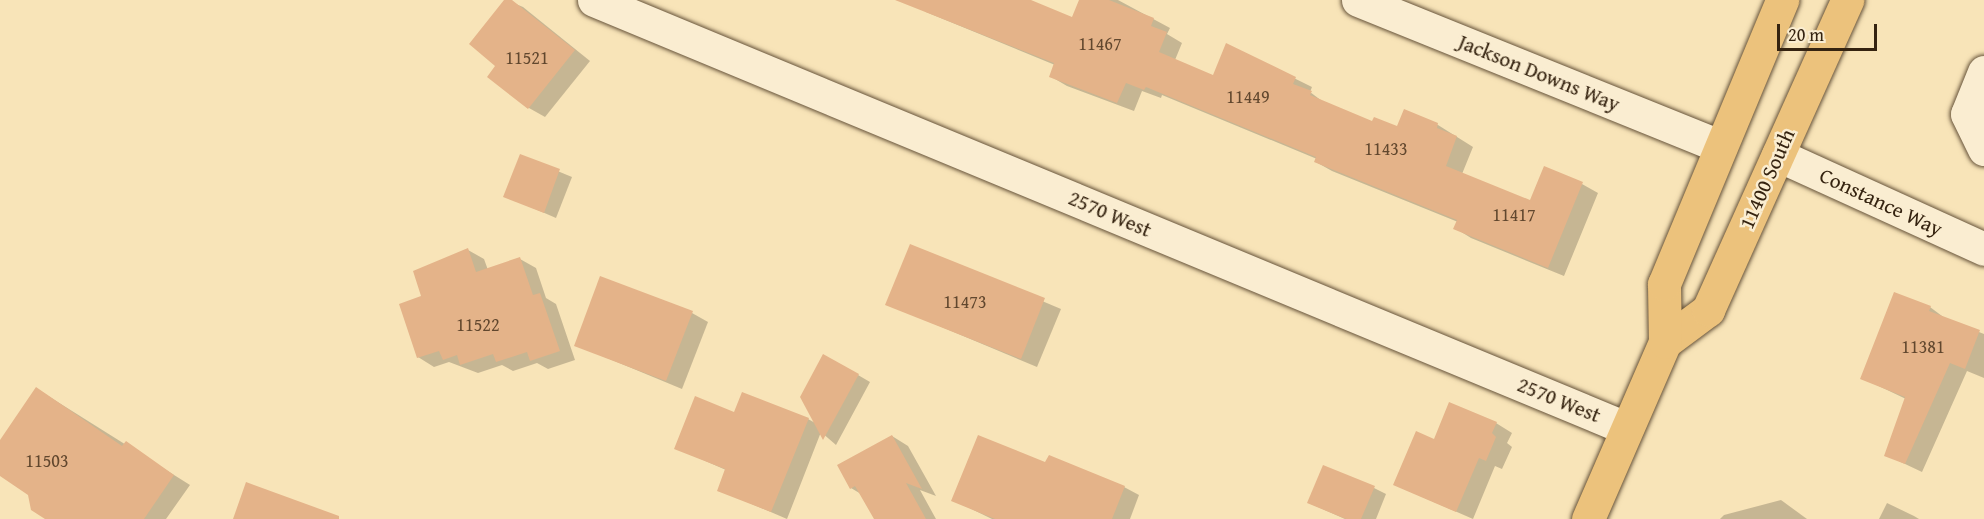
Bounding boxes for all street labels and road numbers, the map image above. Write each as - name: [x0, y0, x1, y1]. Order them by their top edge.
- street label: Jackson Downs Way: [1455, 29, 1623, 117]
- street label: 11400 South: [1734, 125, 1800, 233]
- street label: Constance Way: [1816, 163, 1946, 241]
- street label: 2570 West: [1065, 185, 1155, 243]
- street label: 2570 West: [1514, 372, 1604, 428]

